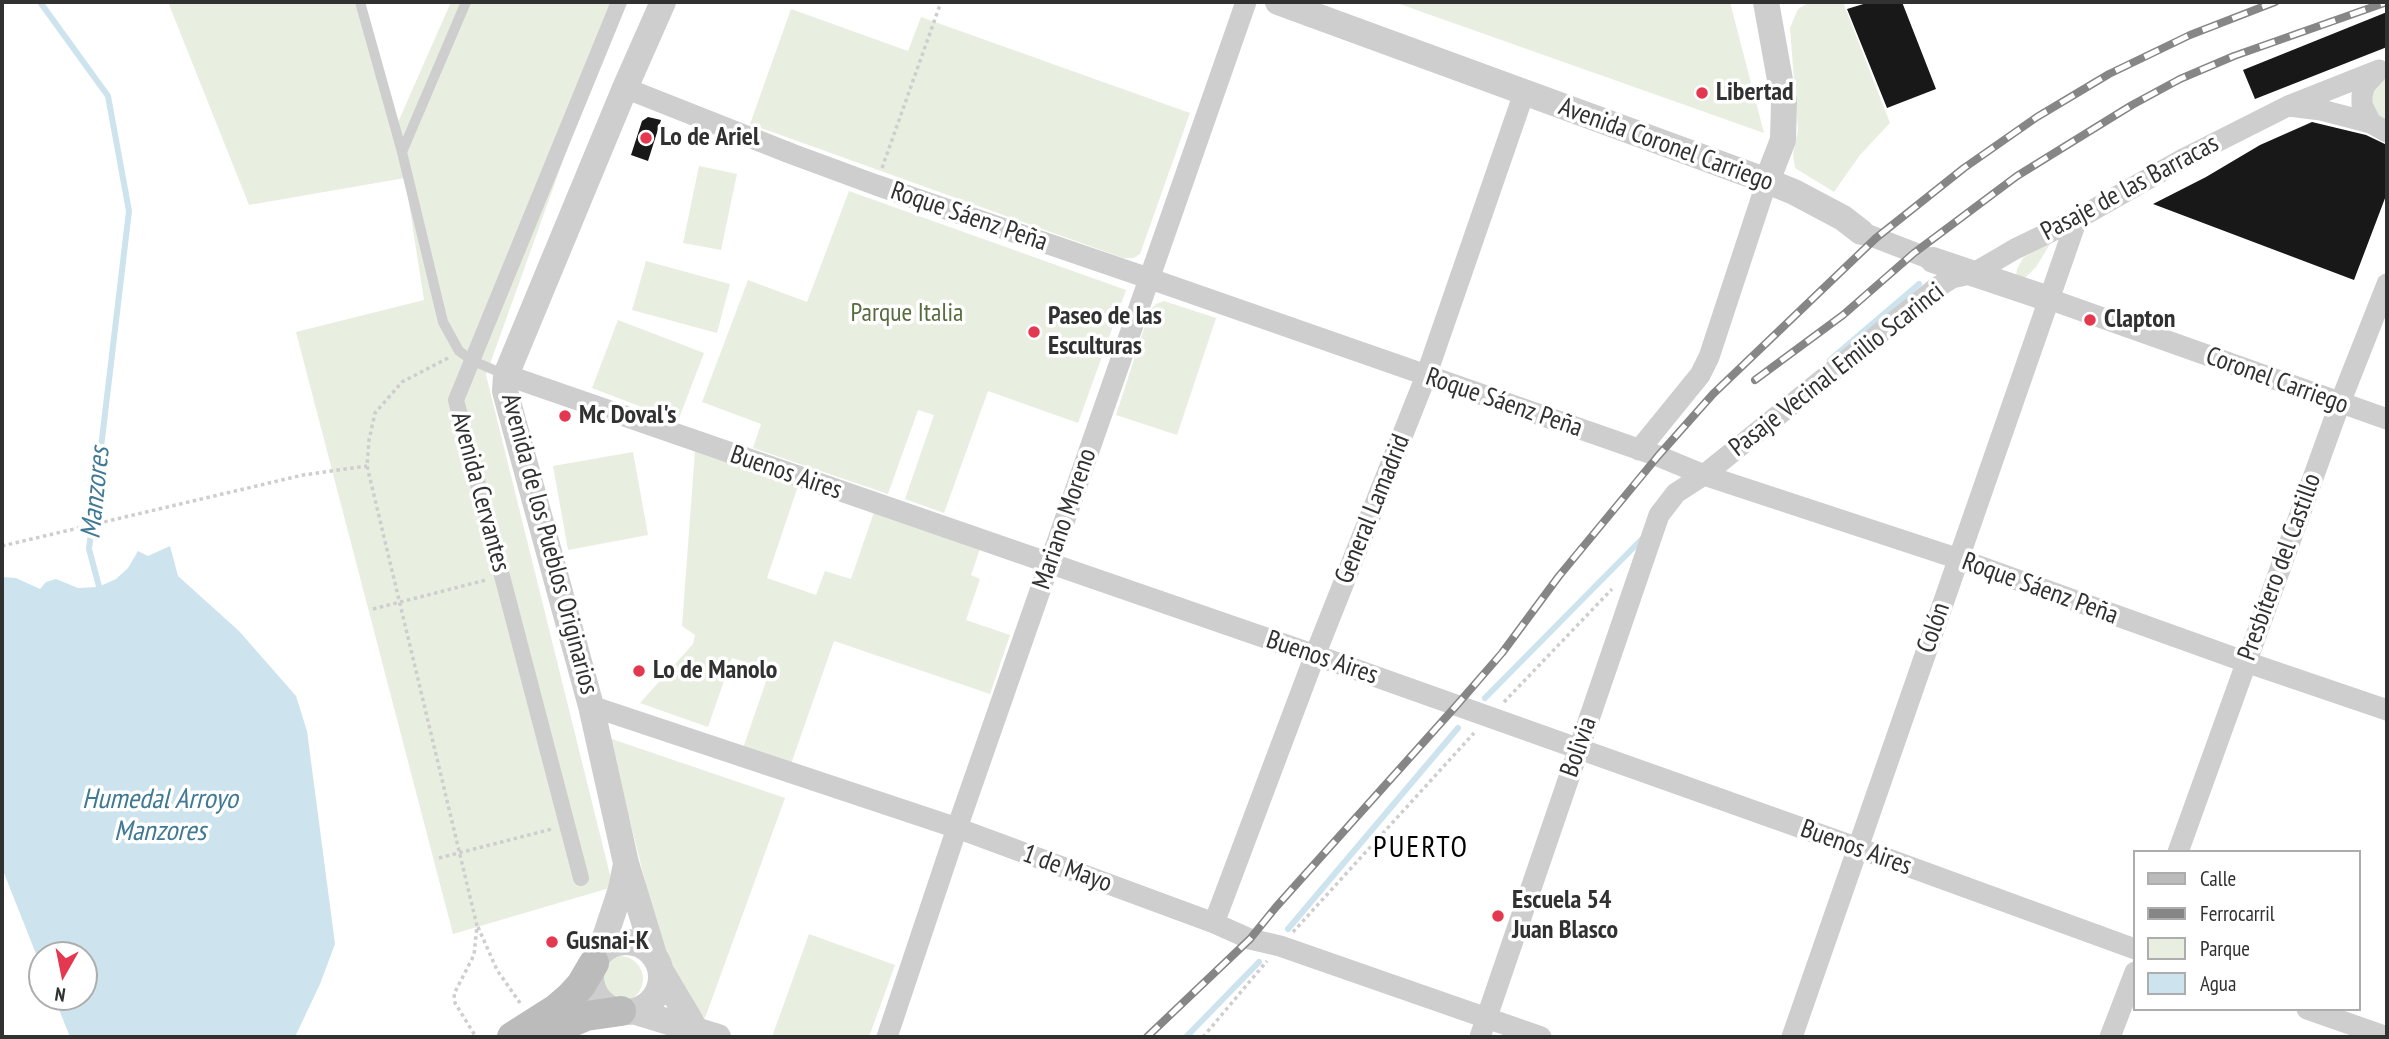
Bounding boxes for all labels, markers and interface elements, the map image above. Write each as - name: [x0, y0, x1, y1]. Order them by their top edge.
- place label: Libertad: [1716, 77, 1794, 109]
- marker: Libertad: [1694, 85, 1710, 101]
- street label: Avenida Coronel Carriego: [1555, 92, 1777, 198]
- place label: Lo de Ariel: [660, 122, 759, 154]
- street label: Pasaje de las Barracas: [2036, 128, 2224, 248]
- marker: Lo de Ariel: [638, 130, 654, 146]
- street label: Roque Sáenz Peña: [887, 176, 1051, 258]
- street label: Pasaje Vecinal Emilio Scarinci: [1723, 276, 1951, 464]
- park label: Parque Italia: [850, 298, 964, 330]
- place label: Paseo de las Esculturas: [1048, 301, 1162, 362]
- place label: Clapton: [2104, 304, 2175, 336]
- marker: Clapton: [2082, 312, 2098, 328]
- marker: Paseo de las Esculturas: [1026, 324, 1042, 340]
- street label: Coronel Carriego: [2201, 341, 2353, 421]
- street label: Roque Sáenz Peña: [1422, 362, 1586, 444]
- street label: Avenida de los Pueblos Originarios: [494, 390, 604, 698]
- place label: Mc Doval's: [579, 400, 676, 432]
- marker: Mc Doval's: [557, 408, 573, 424]
- street label: Avenida Cervantes: [444, 409, 516, 575]
- street label: General Lamadrid: [1329, 430, 1417, 588]
- street label: Buenos Aires: [726, 439, 846, 507]
- street label: Mariano Moreno: [1026, 445, 1104, 593]
- water label: Manzores: [74, 446, 118, 540]
- street label: Presbítero del Castillo: [2232, 469, 2328, 665]
- street label: Roque Sáenz Peña: [1958, 546, 2122, 632]
- street label: Colón: [1911, 599, 1957, 657]
- street label: Buenos Aires: [1262, 624, 1382, 692]
- place label: Lo de Manolo: [653, 655, 777, 687]
- marker: Lo de Manolo: [631, 663, 647, 679]
- street label: Bolivia: [1554, 713, 1604, 781]
- water label: Humedal Arroyo Manzores: [82, 783, 238, 849]
- street label: Buenos Aires: [1796, 814, 1916, 882]
- district label: PUERTO: [1374, 830, 1468, 866]
- street label: 1 de Mayo: [1018, 838, 1116, 900]
- legend: [2134, 850, 2361, 1011]
- text: Calle: [2200, 865, 2236, 892]
- place label: Escuela 54 Juan Blasco: [1512, 885, 1618, 946]
- text: Ferrocarril: [2200, 900, 2275, 927]
- marker: Escuela 54 Juan Blasco: [1490, 908, 1506, 924]
- place label: Gusnai-K: [566, 926, 649, 958]
- marker: Gusnai-K: [544, 934, 560, 950]
- text: Parque: [2200, 935, 2250, 962]
- north arrow: [28, 941, 98, 1011]
- text: Agua: [2200, 970, 2236, 997]
- text: N: [53, 982, 67, 1007]

